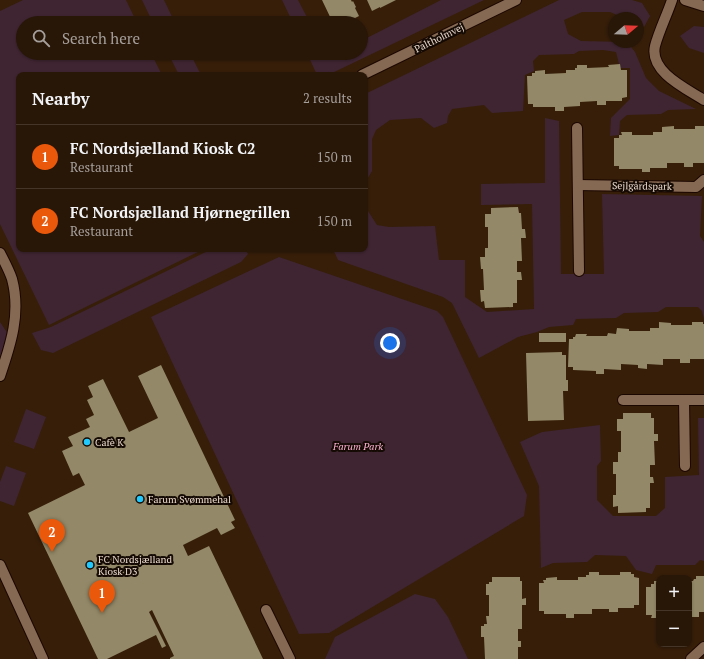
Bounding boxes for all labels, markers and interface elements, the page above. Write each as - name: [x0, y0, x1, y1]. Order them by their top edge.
- north arrow: [608, 12, 644, 48]
- search box: [16, 16, 368, 60]
- street label: Paltholmvej: [412, 20, 466, 56]
- icon: search: [30, 27, 52, 49]
- text: Search here: [62, 28, 140, 48]
- text: Nearby: [32, 87, 90, 110]
- text: 2 results: [303, 89, 352, 107]
- text: FC Nordsjælland Kiosk C2: [70, 138, 256, 158]
- text: 1: [41, 148, 49, 166]
- text: 150 m: [317, 148, 352, 166]
- text: Restaurant: [70, 158, 133, 176]
- street label: Sejlgårdspark: [612, 179, 673, 193]
- text: FC Nordsjælland Hjørnegrillen: [70, 202, 290, 222]
- text: 2: [41, 212, 49, 230]
- text: 150 m: [317, 212, 352, 230]
- text: Restaurant: [70, 222, 133, 240]
- your location: [380, 333, 400, 353]
- place label: Cafè K: [95, 436, 124, 449]
- marker: Cafè K: [82, 437, 92, 447]
- park label: Farum Park: [332, 440, 383, 453]
- place label: Farum Svømmehal: [148, 493, 231, 506]
- marker: Farum Svømmehal: [135, 494, 145, 504]
- pin: 2: [39, 519, 65, 552]
- place label: FC Nordsjælland Kiosk D3: [98, 553, 173, 578]
- marker: FC Nordsjælland Kiosk D3: [85, 560, 95, 570]
- map controls: [656, 575, 692, 647]
- button: +: [656, 575, 692, 611]
- pin: 1: [89, 580, 115, 613]
- button: −: [656, 611, 692, 647]

